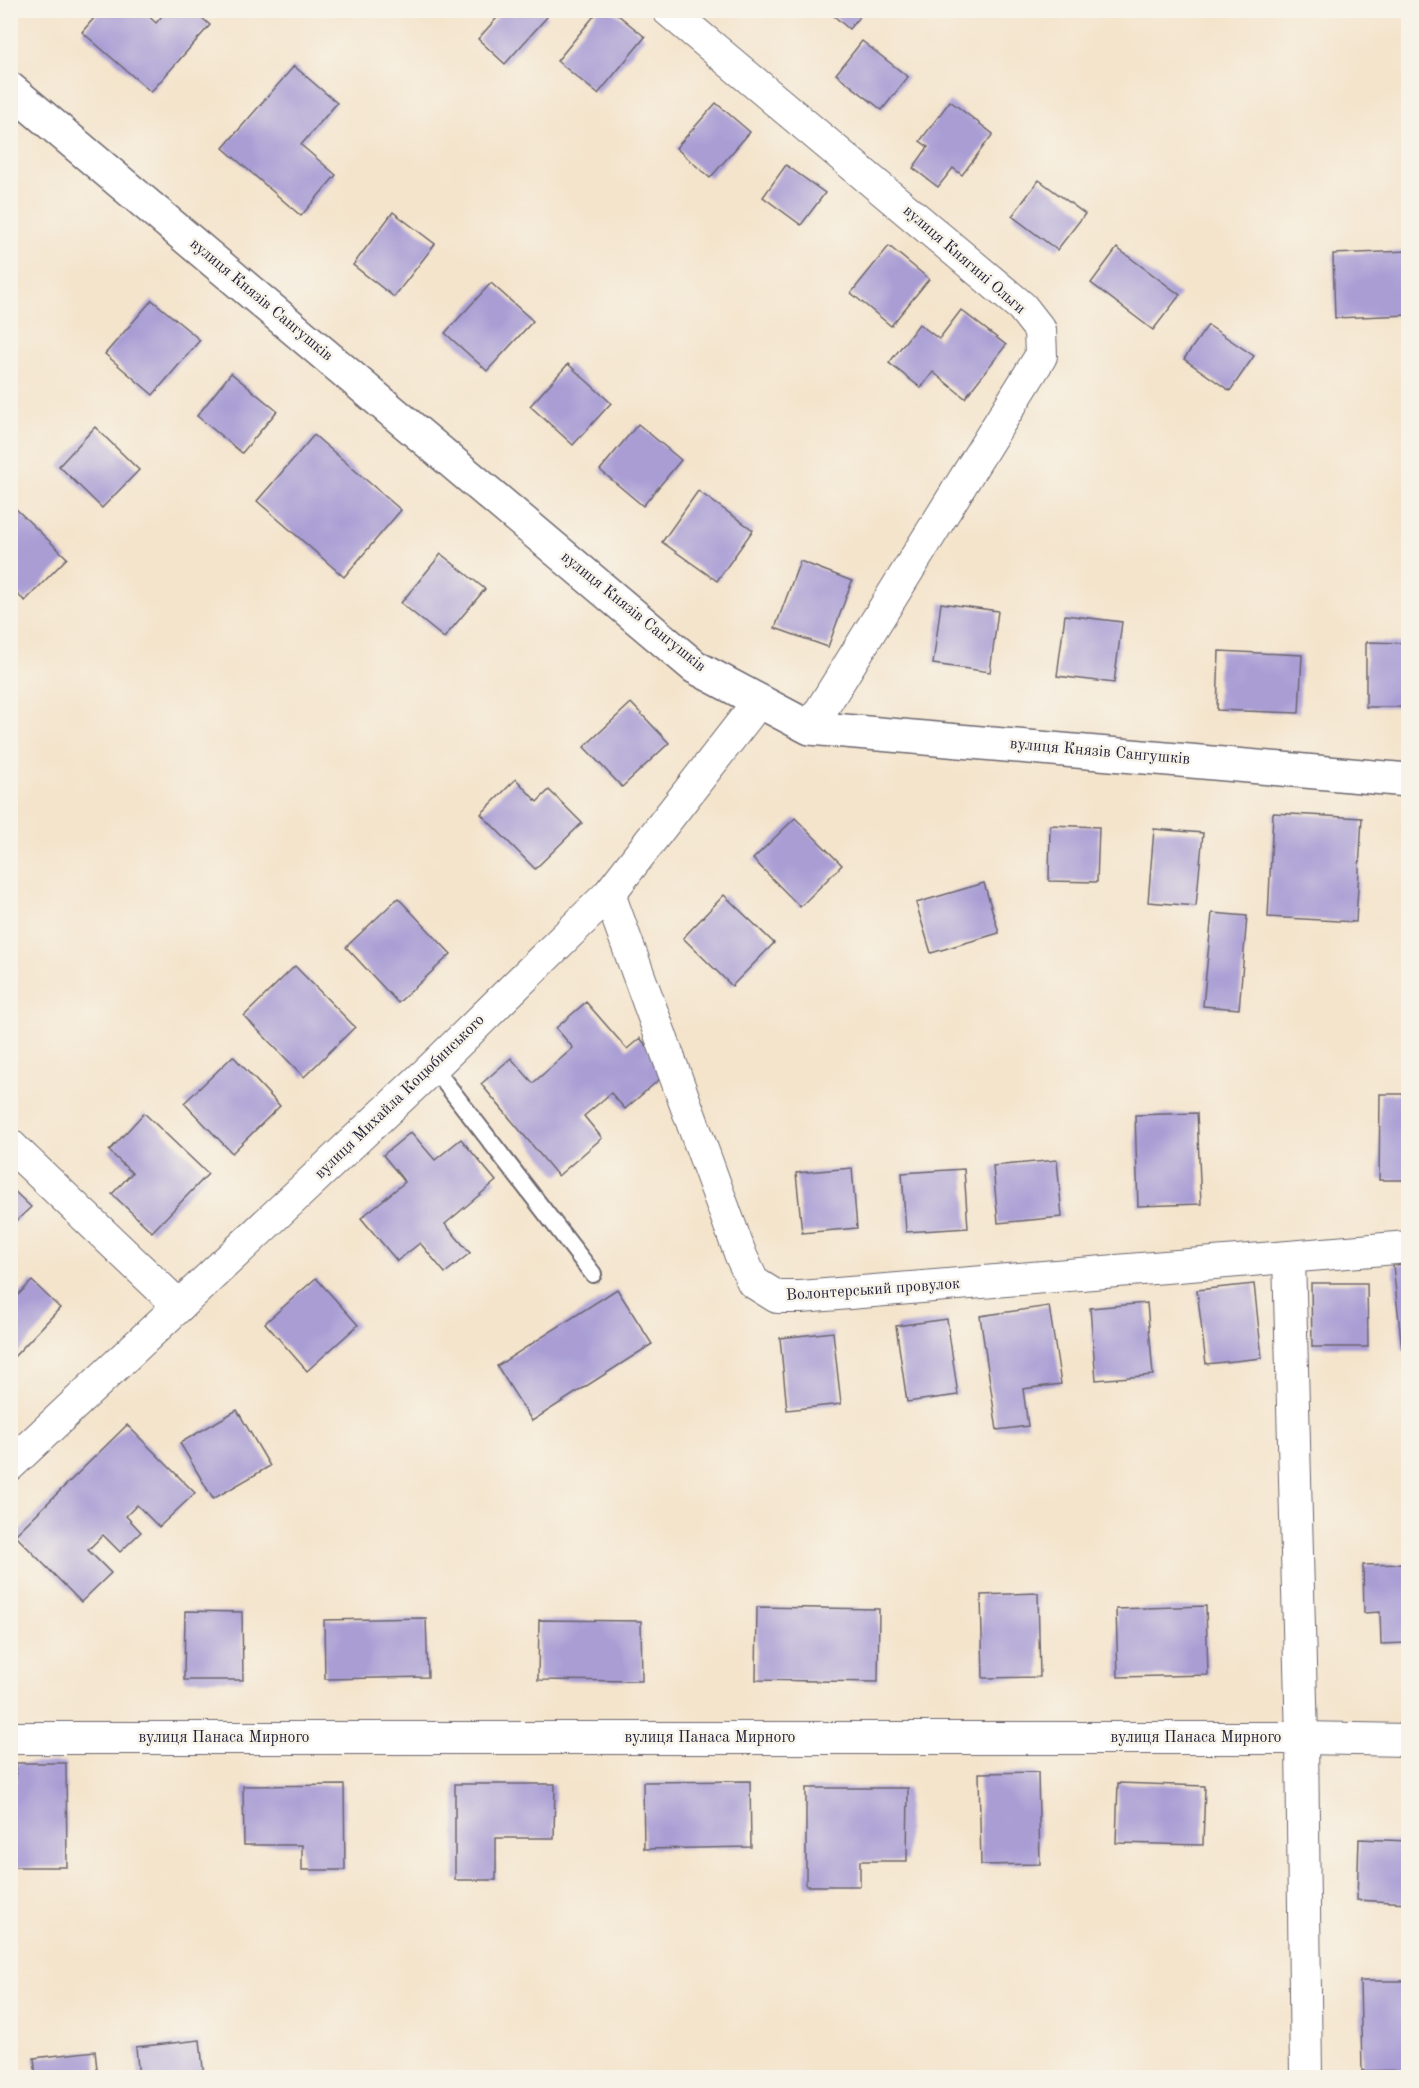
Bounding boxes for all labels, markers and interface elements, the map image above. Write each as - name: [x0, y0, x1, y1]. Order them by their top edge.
- street label: вулиця Княгині Ольги: [900, 203, 1028, 317]
- street label: вулиця Князів Сангушків: [187, 236, 335, 364]
- street label: вулиця Князів Сангушків: [558, 549, 708, 675]
- street label: вулиця Князів Сангушків: [1009, 736, 1191, 768]
- street label: вулиця Михайла Коцюбинського: [312, 1012, 488, 1182]
- street label: Волонтерський провулок: [785, 1276, 961, 1304]
- street label: вулиця Панаса Мирного: [138, 1730, 310, 1746]
- street label: вулиця Панаса Мирного: [624, 1730, 796, 1746]
- street label: вулиця Панаса Мирного: [1110, 1730, 1282, 1746]

